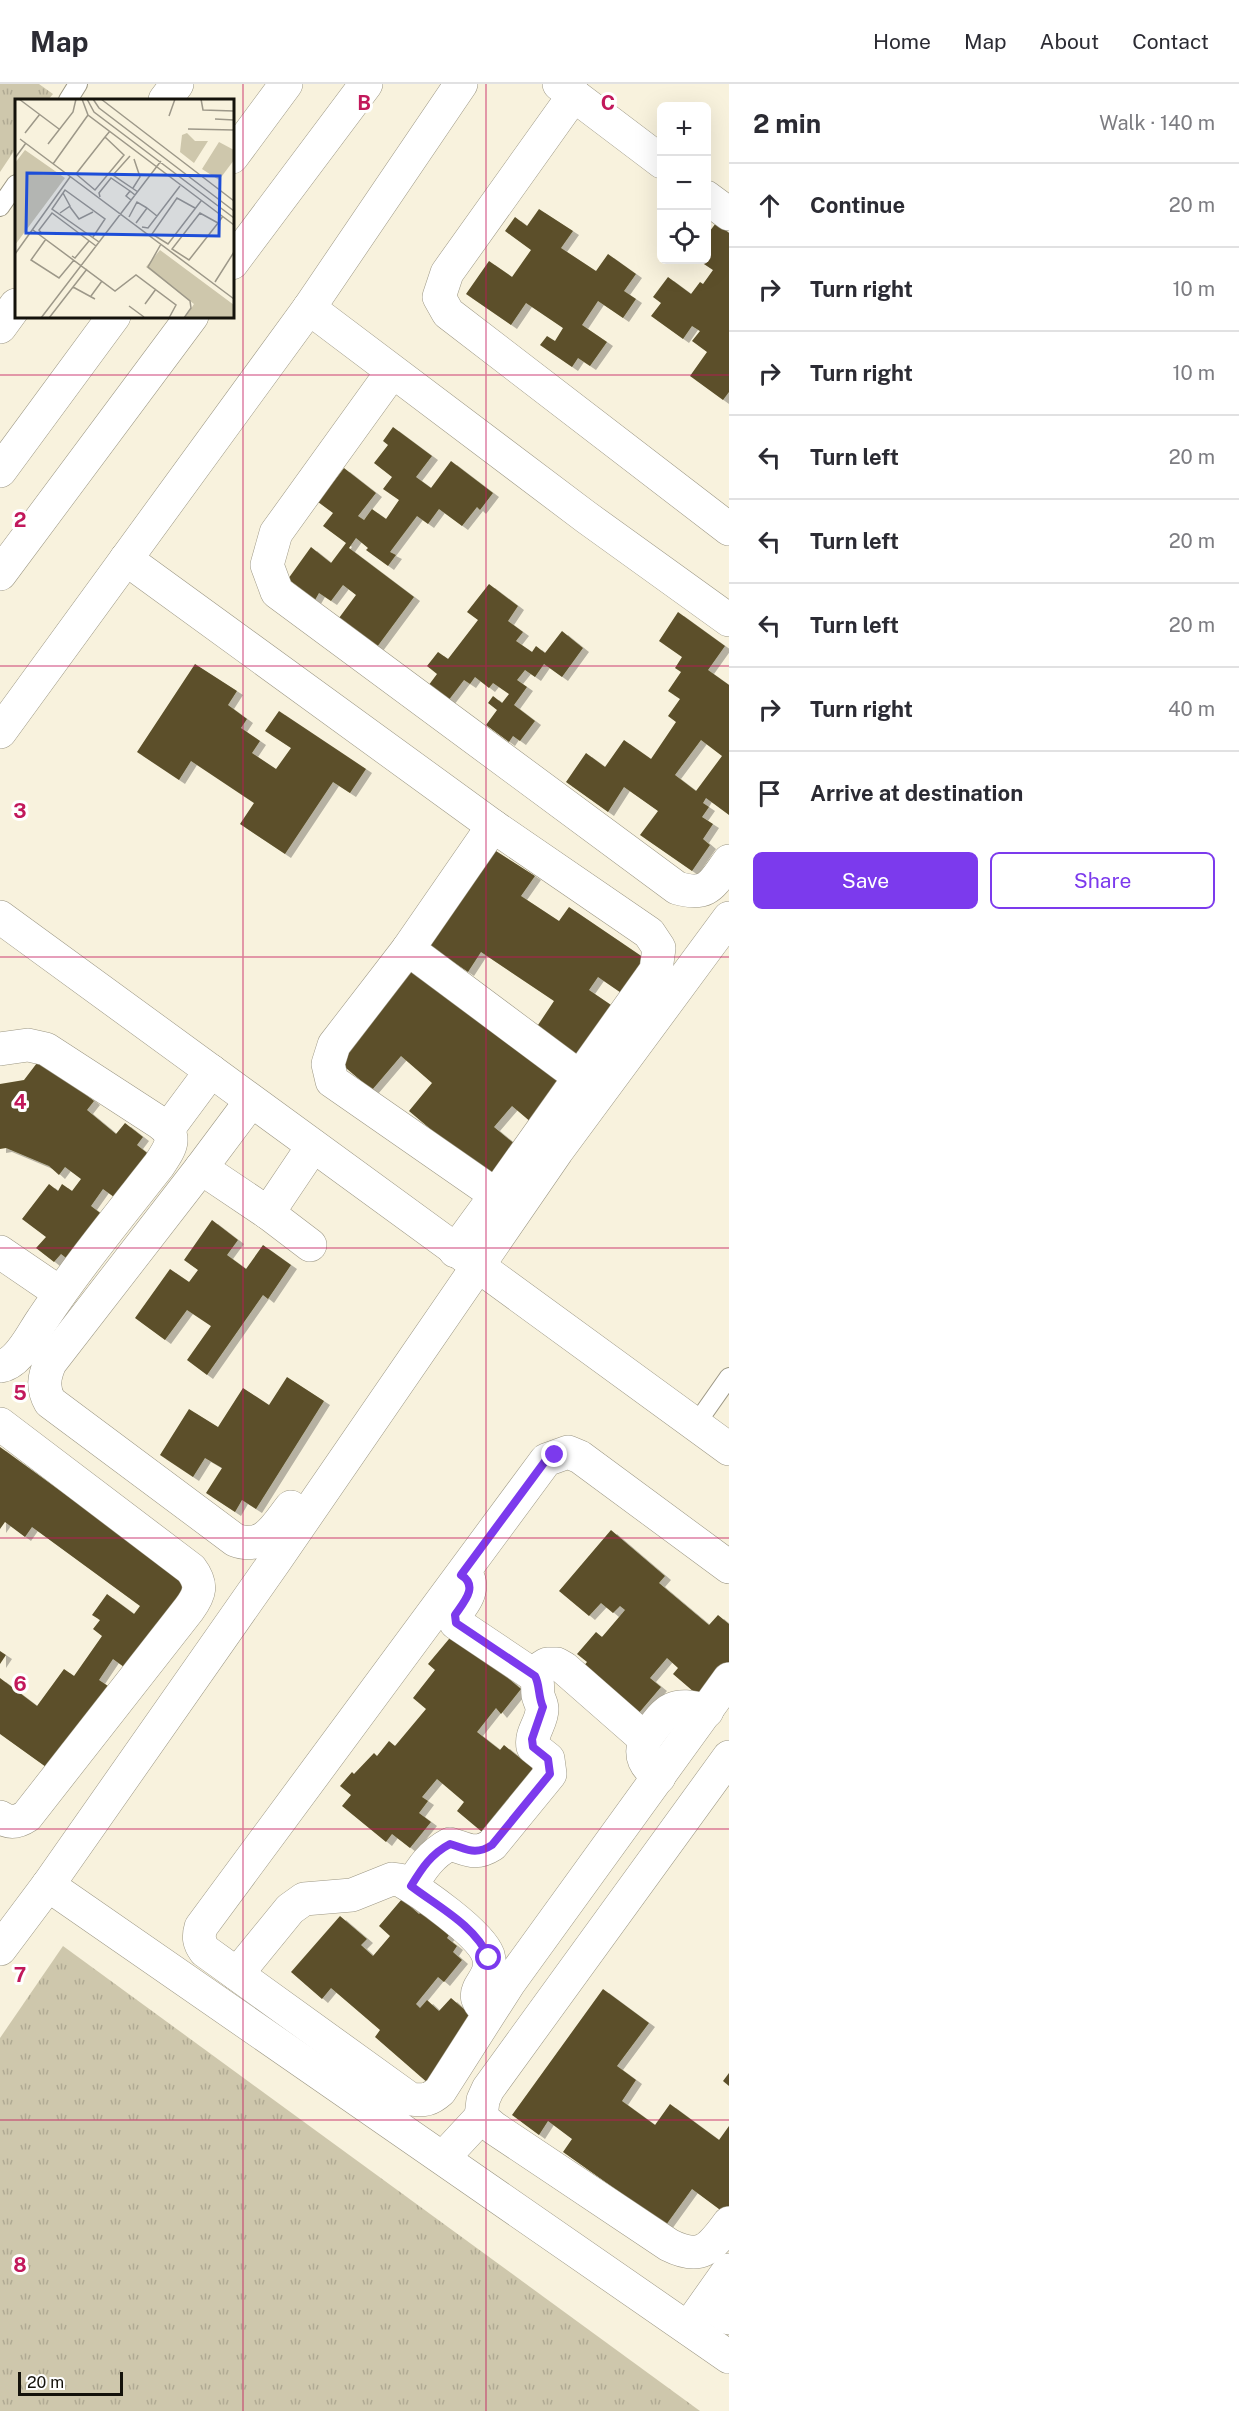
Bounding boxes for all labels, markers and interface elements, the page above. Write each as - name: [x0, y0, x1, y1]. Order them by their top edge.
- text: Map: [30, 25, 89, 58]
- text: Home: [873, 29, 931, 54]
- text: Map: [964, 29, 1007, 54]
- text: About: [1040, 29, 1099, 54]
- text: Contact: [1132, 29, 1209, 54]
- text: B: [357, 91, 371, 115]
- text: C: [601, 91, 615, 115]
- inset map: [15, 99, 234, 318]
- map controls: [657, 102, 711, 264]
- button: +: [657, 102, 711, 156]
- text: 2 min: [753, 108, 821, 139]
- text: Walk · 140 m: [1099, 111, 1215, 135]
- button: −: [657, 156, 711, 210]
- icon: ahead: [753, 189, 786, 222]
- text: Continue: [810, 192, 905, 218]
- text: 20 m: [1169, 193, 1215, 217]
- button: locate: [657, 210, 711, 264]
- icon: right: [753, 273, 786, 306]
- text: Turn right: [810, 276, 913, 302]
- text: 10 m: [1172, 277, 1215, 301]
- icon: right: [753, 357, 786, 390]
- text: Turn right: [810, 360, 913, 386]
- text: 10 m: [1172, 361, 1215, 385]
- icon: left: [753, 441, 786, 474]
- text: Turn left: [810, 444, 899, 470]
- text: 20 m: [1169, 445, 1215, 469]
- text: 2: [14, 508, 26, 532]
- icon: left: [753, 525, 786, 558]
- text: Turn left: [810, 528, 899, 554]
- text: 20 m: [1169, 529, 1215, 553]
- icon: left: [753, 609, 786, 642]
- text: Turn left: [810, 612, 899, 638]
- text: 20 m: [1169, 613, 1215, 637]
- icon: right: [753, 693, 786, 726]
- text: Turn right: [810, 696, 913, 722]
- text: 40 m: [1168, 697, 1215, 721]
- icon: arrive: [753, 777, 786, 810]
- text: Arrive at destination: [810, 780, 1023, 806]
- text: 3: [13, 799, 27, 823]
- button: Save: [753, 852, 978, 909]
- button: Share: [990, 852, 1215, 909]
- text: 4: [13, 1090, 27, 1114]
- text: 5: [13, 1381, 27, 1405]
- route end: [541, 1441, 567, 1467]
- text: 6: [13, 1672, 27, 1696]
- route start: [475, 1944, 501, 1970]
- text: 7: [14, 1963, 26, 1987]
- text: 8: [13, 2253, 27, 2277]
- scale bar: [18, 2369, 123, 2396]
- text: 20 m: [27, 2373, 64, 2392]

